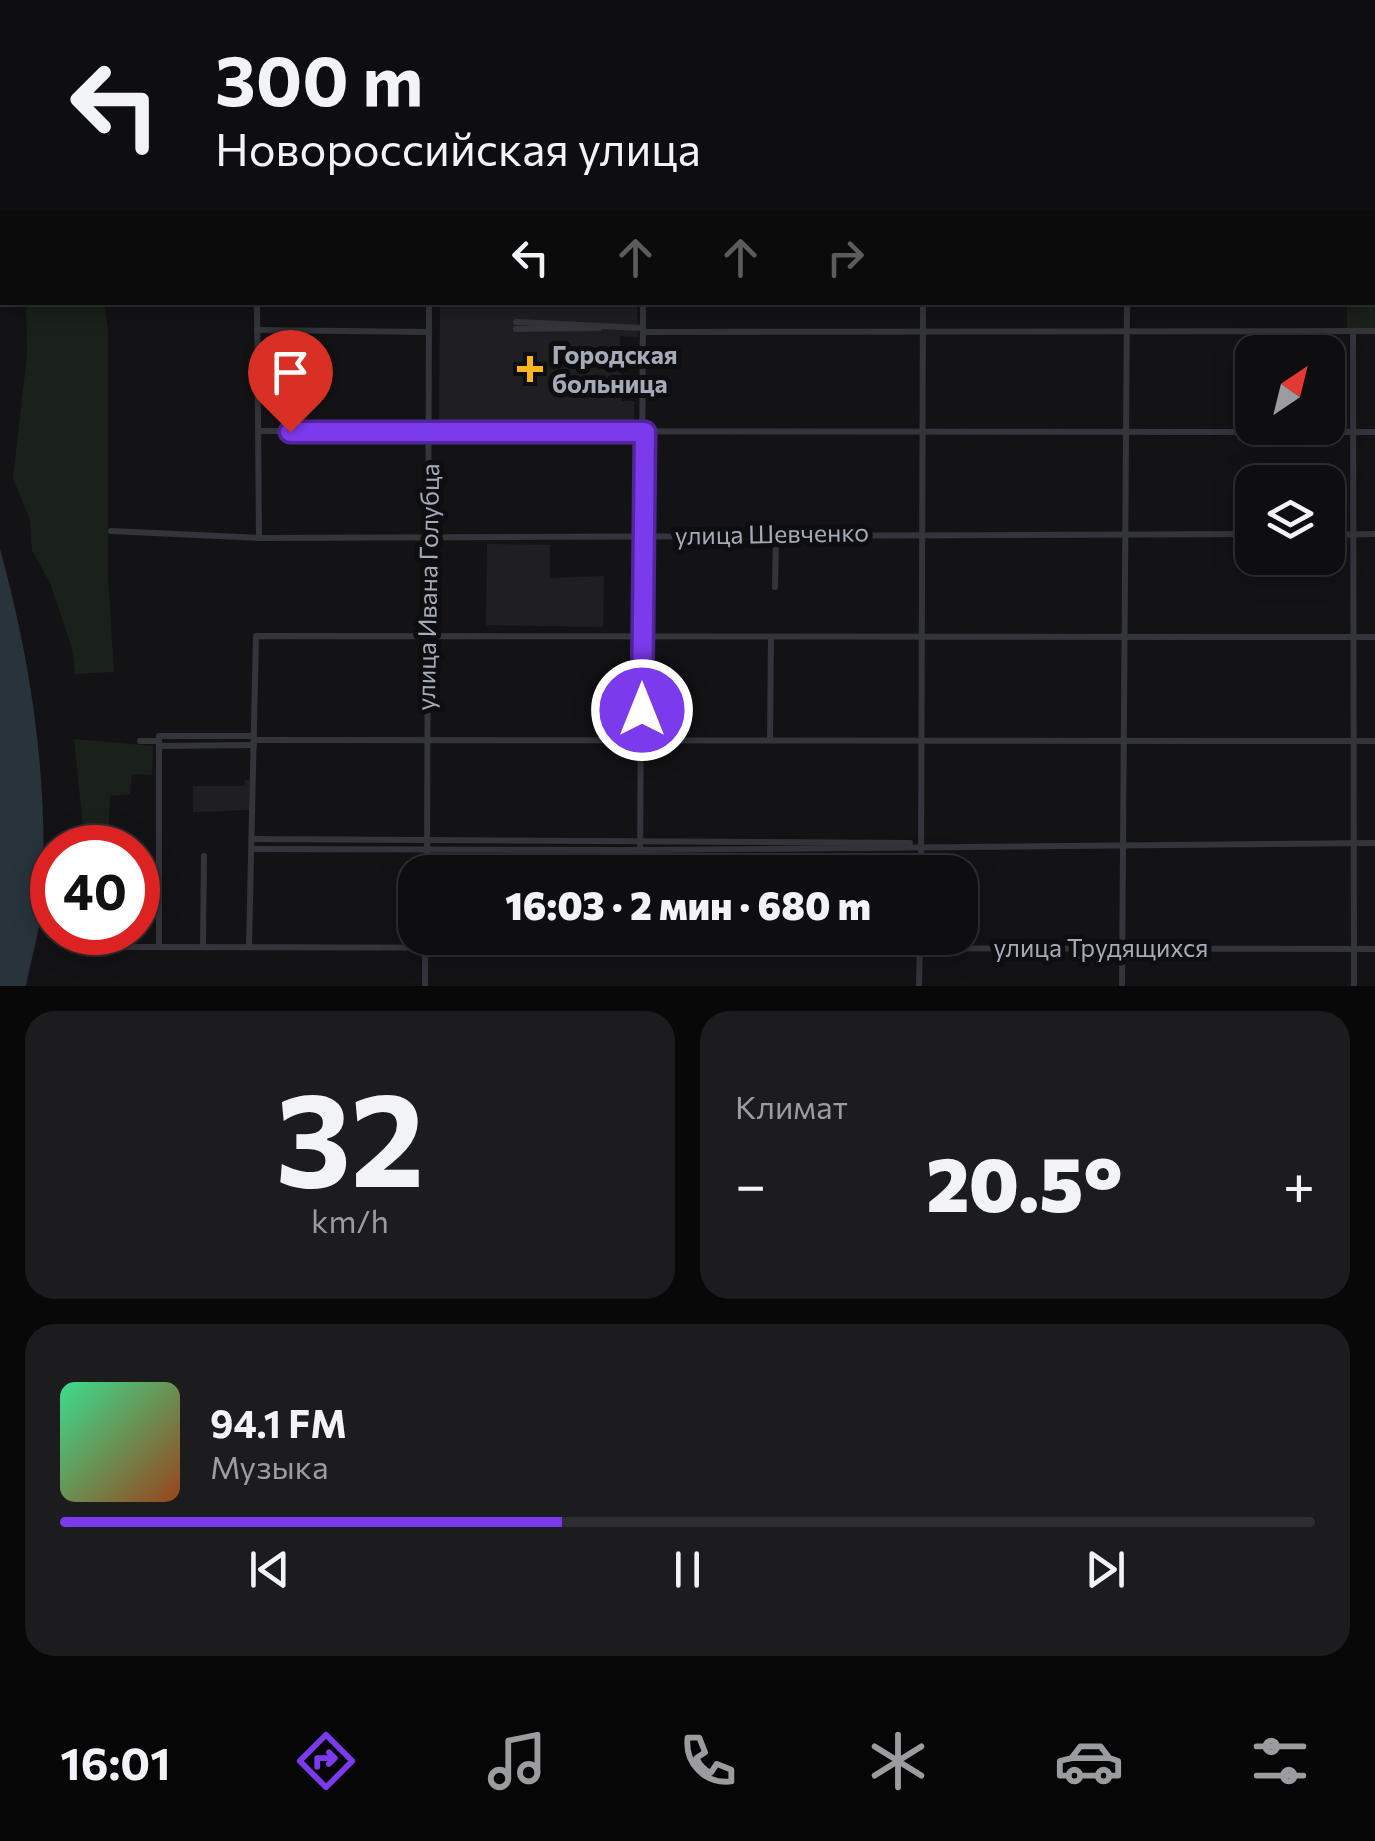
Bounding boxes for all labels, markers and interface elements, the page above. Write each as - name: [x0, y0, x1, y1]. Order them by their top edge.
- text: 300 m: [215, 35, 423, 120]
- icon: left: [50, 40, 180, 170]
- text: Новороссийская улица: [215, 120, 701, 175]
- icon: left: [503, 230, 558, 285]
- icon: ahead: [608, 230, 663, 285]
- icon: ahead: [713, 230, 768, 285]
- icon: right: [818, 230, 873, 285]
- pin: [248, 330, 333, 433]
- north arrow: [1235, 335, 1345, 445]
- map controls: [1235, 335, 1345, 575]
- place label: Городская больница: [552, 339, 678, 398]
- icon: arrive: [263, 345, 318, 400]
- marker: Городская больница: [517, 356, 543, 382]
- street label: улица Ивана Голубца: [410, 463, 444, 711]
- button: layers: [1235, 465, 1345, 575]
- street label: улица Шевченко: [675, 516, 869, 550]
- position arrow: [590, 658, 694, 762]
- speed limit sign: 40: [30, 825, 160, 955]
- text: 16:03 · 2 мин · 680 m: [505, 881, 871, 928]
- street label: улица Трудящихся: [993, 932, 1209, 962]
- text: 32: [276, 1055, 424, 1214]
- text: Климат: [735, 1086, 848, 1126]
- text: 20.5°: [926, 1136, 1123, 1227]
- text: −: [735, 1149, 766, 1216]
- text: +: [1283, 1149, 1315, 1216]
- text: km/h: [311, 1200, 389, 1240]
- text: 94.1 FM: [210, 1399, 347, 1446]
- text: Музыка: [210, 1446, 329, 1486]
- icon: previous: [242, 1542, 297, 1597]
- icon: pause: [660, 1542, 715, 1597]
- icon: next: [1078, 1542, 1133, 1597]
- icon: directions: [291, 1726, 361, 1796]
- icon: music: [482, 1726, 552, 1796]
- icon: phone: [673, 1726, 743, 1796]
- icon: climate: [863, 1726, 933, 1796]
- icon: car: [1054, 1726, 1124, 1796]
- icon: filters: [1245, 1726, 1315, 1796]
- text: 16:01: [60, 1734, 171, 1789]

